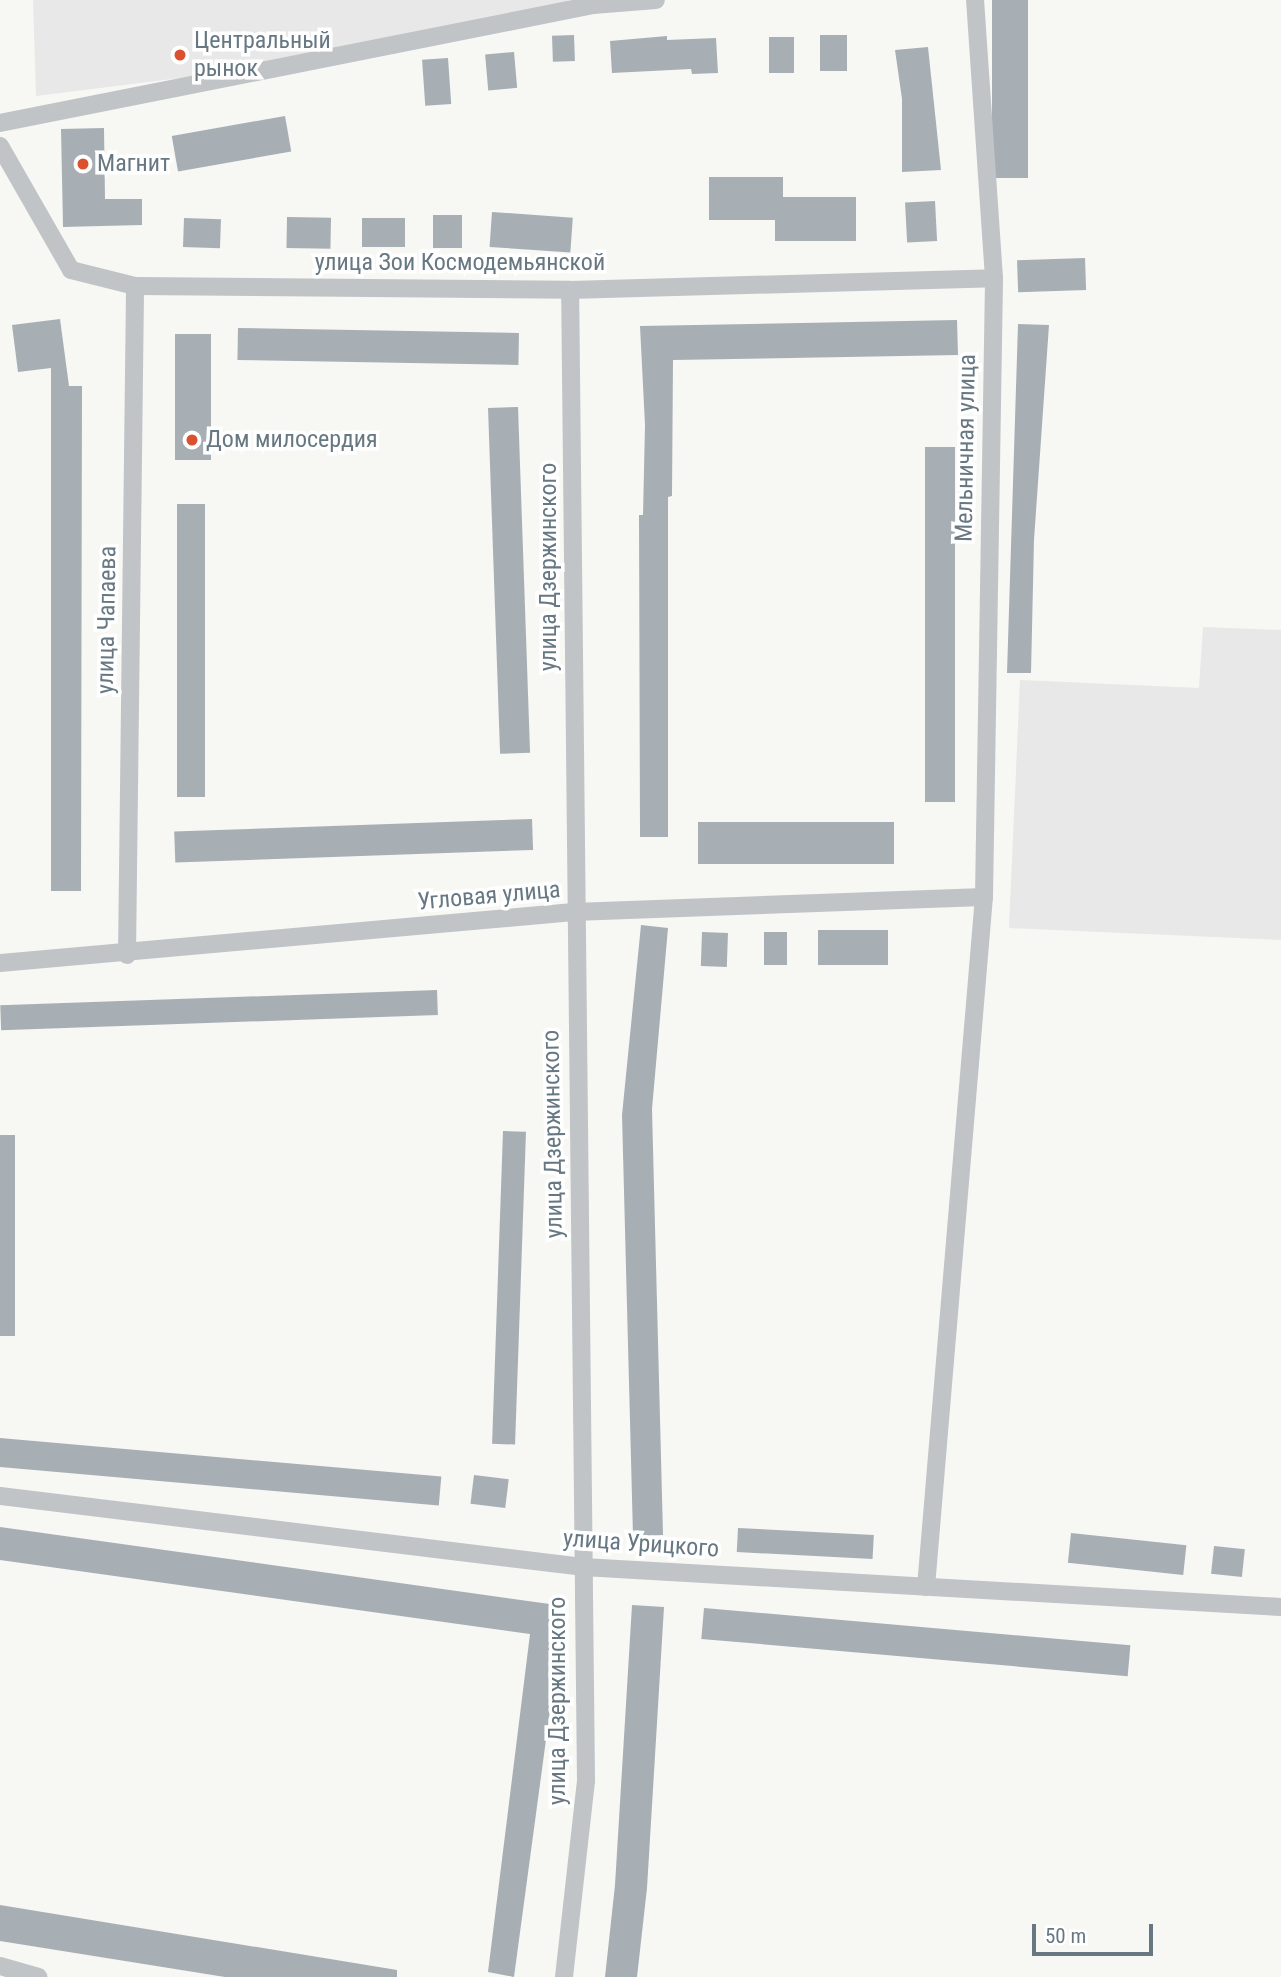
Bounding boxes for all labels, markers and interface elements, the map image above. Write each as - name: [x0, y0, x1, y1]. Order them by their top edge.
- place label: Центральный рынок: [194, 27, 331, 83]
- marker: Центральный рынок: [172, 47, 188, 63]
- place label: Магнит: [97, 150, 170, 178]
- marker: Магнит: [75, 156, 91, 172]
- street label: улица Зои Космодемьянской: [315, 249, 605, 277]
- street label: Мельничная улица: [950, 354, 982, 542]
- place label: Дом милосердия: [206, 426, 378, 454]
- marker: Дом милосердия: [184, 432, 200, 448]
- street label: улица Дзержинского: [535, 463, 563, 671]
- street label: улица Чапаева: [91, 546, 123, 694]
- street label: Угловая улица: [416, 875, 562, 917]
- street label: улица Дзержинского: [537, 1029, 569, 1239]
- street label: улица Урицкого: [562, 1524, 720, 1564]
- street label: улица Дзержинского: [544, 1597, 572, 1805]
- scale bar: [1036, 1910, 1157, 1954]
- text: 50 m: [1045, 1924, 1086, 1948]

